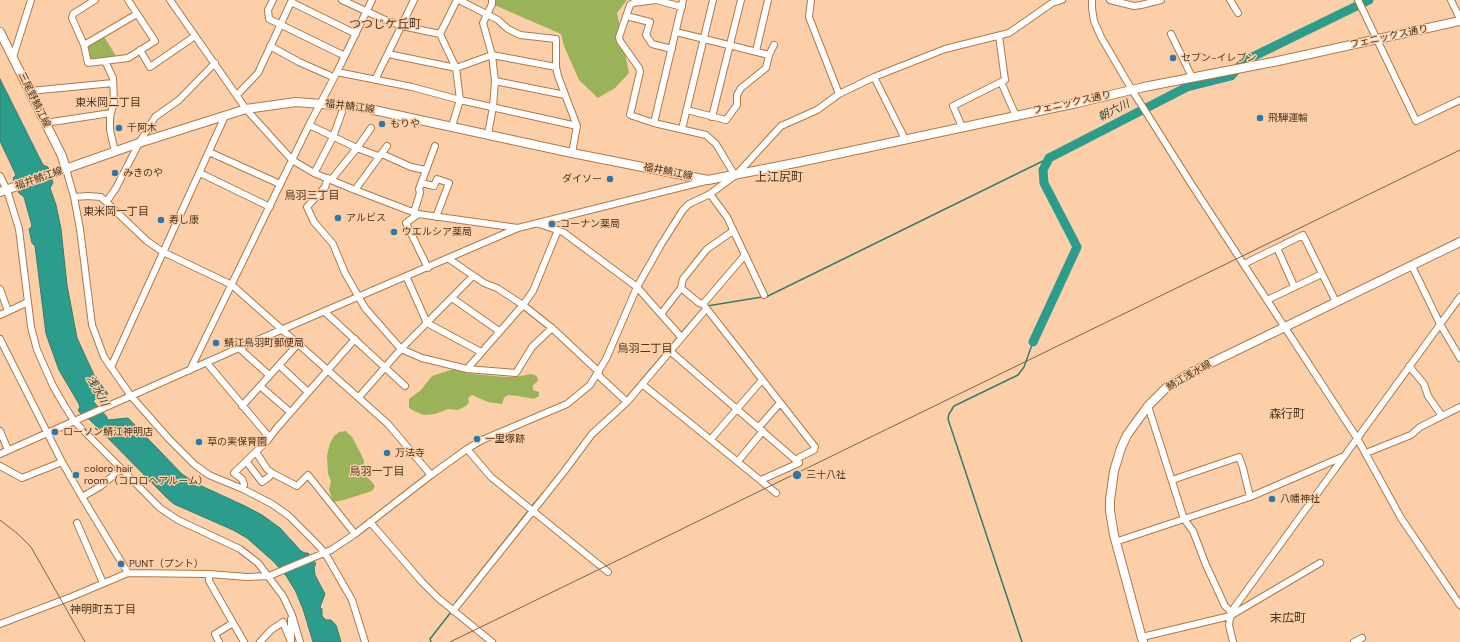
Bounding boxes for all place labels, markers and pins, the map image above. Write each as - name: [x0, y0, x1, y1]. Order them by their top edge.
- place label: セブン-イレブン: [1181, 52, 1256, 64]
- marker: セブン-イレブン: [1168, 53, 1178, 63]
- place label: 飛騨運輸: [1268, 112, 1308, 124]
- marker: 飛騨運輸: [1255, 113, 1265, 123]
- place label: もりや: [390, 118, 420, 130]
- marker: もりや: [377, 119, 387, 129]
- place label: 千阿木: [127, 122, 157, 134]
- marker: 千阿木: [114, 123, 124, 133]
- place label: みきのや: [123, 167, 163, 179]
- marker: みきのや: [110, 168, 120, 178]
- place label: ダイソー: [562, 173, 602, 185]
- marker: ダイソー: [605, 174, 615, 184]
- place label: アルビス: [346, 212, 386, 224]
- marker: アルビス: [333, 213, 343, 223]
- place label: 寿し康: [169, 214, 199, 226]
- marker: 寿し康: [156, 215, 166, 225]
- place label: コーナン薬局: [560, 218, 620, 230]
- marker: コーナン薬局: [547, 219, 557, 229]
- place label: ウエルシア薬局: [402, 226, 472, 238]
- marker: ウエルシア薬局: [389, 227, 399, 237]
- place label: 鯖江鳥羽町郵便局: [224, 337, 304, 349]
- marker: 鯖江鳥羽町郵便局: [211, 338, 221, 348]
- place label: ローソン鯖江神明店: [63, 426, 153, 438]
- marker: ローソン鯖江神明店: [50, 427, 60, 437]
- place label: 一里塚跡: [485, 433, 525, 445]
- marker: 一里塚跡: [472, 434, 482, 444]
- place label: 草の実保育園: [207, 436, 267, 448]
- marker: 草の実保育園: [194, 437, 204, 447]
- place label: 万法寺: [395, 447, 425, 459]
- marker: 万法寺: [382, 448, 392, 458]
- place label: coloro hair room（コロロヘアルーム）: [84, 463, 208, 486]
- marker: 三十八社: [791, 469, 803, 481]
- place label: 三十八社: [806, 469, 846, 481]
- marker: coloro hair room（コロロヘアルーム）: [71, 470, 81, 480]
- place label: 八幡神社: [1280, 493, 1320, 505]
- marker: 八幡神社: [1267, 494, 1277, 504]
- place label: PUNT（プント）: [129, 558, 204, 570]
- marker: PUNT（プント）: [116, 559, 126, 569]

